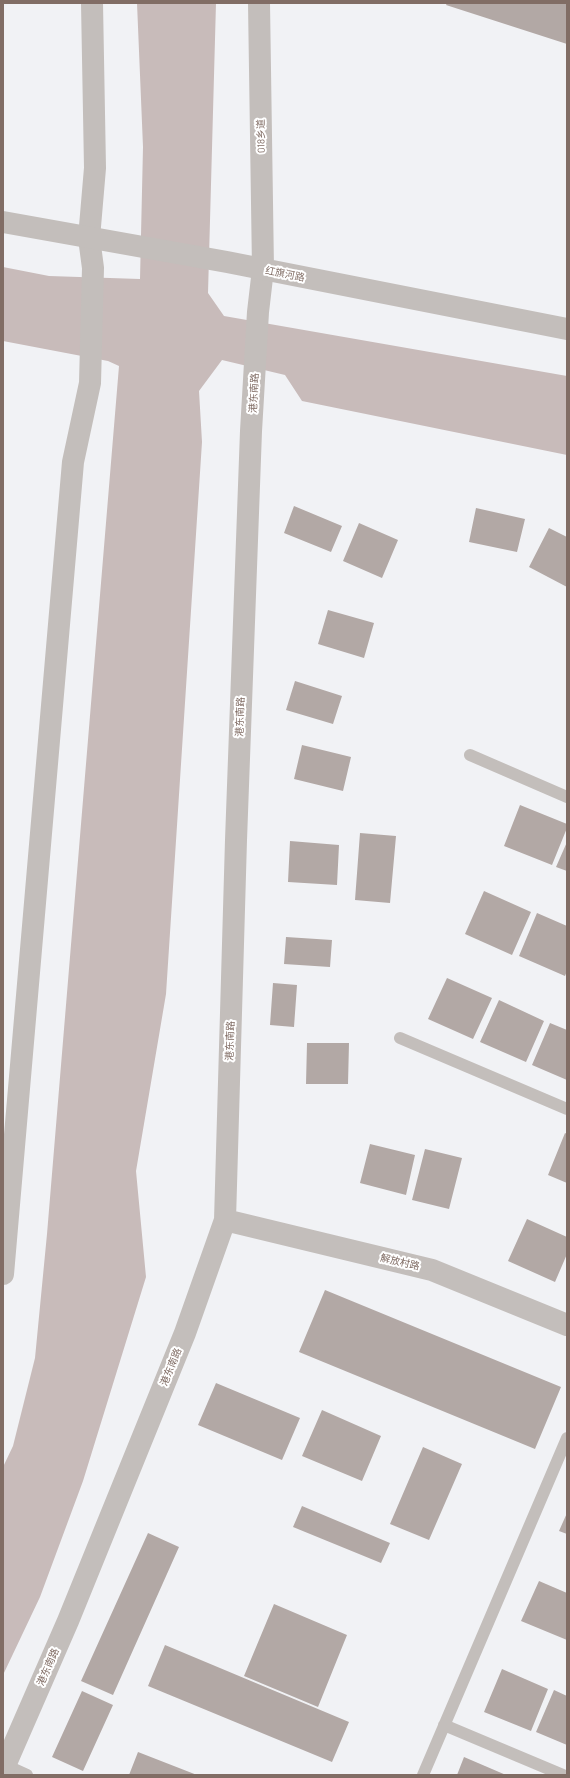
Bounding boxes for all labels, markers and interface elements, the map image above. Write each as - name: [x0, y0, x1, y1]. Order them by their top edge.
- street label: 018乡道: [255, 119, 267, 153]
- street label: 红旗河路: [264, 264, 306, 284]
- street label: 港东南路: [247, 373, 261, 413]
- street label: 港东南路: [233, 697, 247, 737]
- street label: 港东南路: [223, 1021, 237, 1061]
- street label: 解放村路: [379, 1252, 421, 1272]
- street label: 港东南路: [158, 1346, 184, 1388]
- street label: 港东南路: [34, 1646, 62, 1688]

